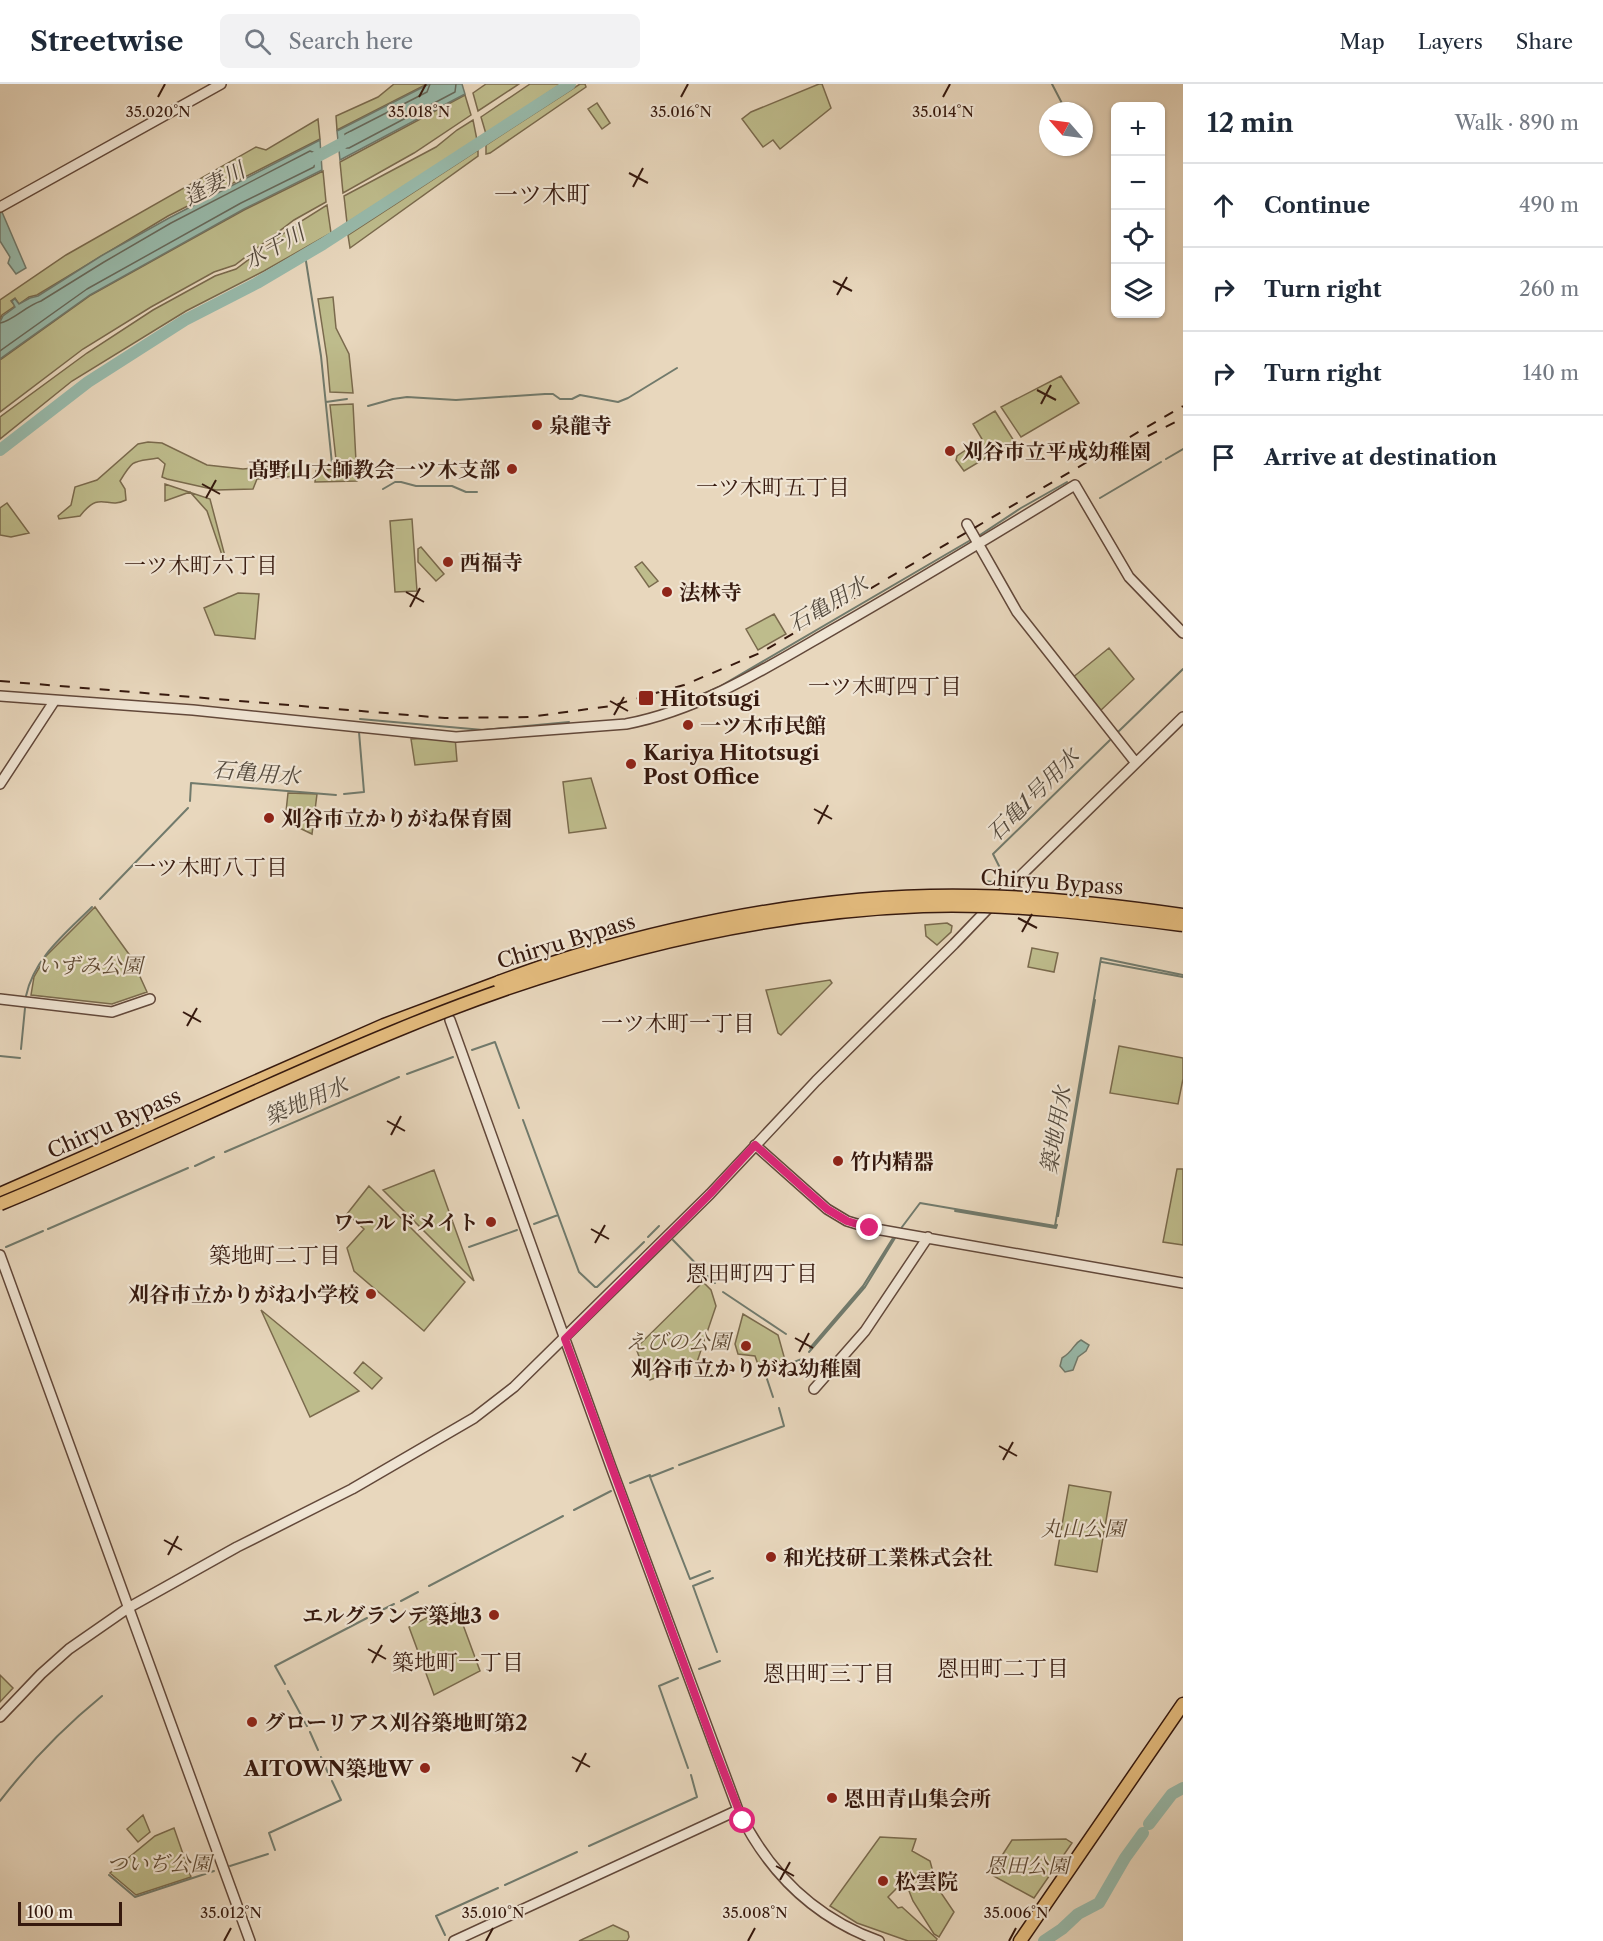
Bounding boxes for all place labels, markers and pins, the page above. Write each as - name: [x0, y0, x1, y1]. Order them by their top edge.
- place label: 泉龍寺: [549, 413, 612, 438]
- marker: 泉龍寺: [530, 418, 544, 432]
- place label: 刈谷市立平成幼稚園: [962, 439, 1151, 464]
- marker: 刈谷市立平成幼稚園: [943, 444, 957, 458]
- place label: 髙野山大師教会一ツ木支部: [248, 457, 500, 482]
- marker: 髙野山大師教会一ツ木支部: [505, 462, 519, 476]
- place label: 西福寺: [460, 550, 523, 575]
- marker: 西福寺: [441, 555, 455, 569]
- place label: 法林寺: [679, 580, 742, 605]
- marker: 法林寺: [660, 585, 674, 599]
- place label: Hitotsugi: [660, 686, 761, 711]
- marker: Hitotsugi: [637, 689, 655, 707]
- place label: 一ツ木市民館: [700, 713, 826, 738]
- marker: 一ツ木市民館: [681, 718, 695, 732]
- place label: Kariya Hitotsugi Post Office: [643, 740, 820, 789]
- marker: Kariya Hitotsugi Post Office: [624, 757, 638, 771]
- place label: 刈谷市立かりがね保育園: [281, 806, 512, 831]
- marker: 刈谷市立かりがね保育園: [262, 811, 276, 825]
- place label: 竹内精器: [850, 1149, 934, 1174]
- marker: 竹内精器: [831, 1154, 845, 1168]
- place label: ワールドメイト: [333, 1210, 479, 1235]
- marker: ワールドメイト: [484, 1215, 498, 1229]
- place label: 刈谷市立かりがね小学校: [128, 1282, 359, 1307]
- marker: 刈谷市立かりがね小学校: [364, 1287, 378, 1301]
- marker: 刈谷市立かりがね幼稚園: [739, 1339, 753, 1353]
- place label: 刈谷市立かりがね幼稚園: [631, 1356, 862, 1381]
- place label: 和光技研工業株式会社: [783, 1545, 993, 1570]
- marker: 和光技研工業株式会社: [764, 1550, 778, 1564]
- place label: エルグランデ築地3: [303, 1603, 482, 1628]
- marker: エルグランデ築地3: [487, 1608, 501, 1622]
- place label: グローリアス刈谷築地町第2: [264, 1710, 528, 1735]
- marker: グローリアス刈谷築地町第2: [245, 1715, 259, 1729]
- place label: AITOWN築地W: [243, 1756, 414, 1781]
- marker: AITOWN築地W: [418, 1761, 432, 1775]
- place label: 恩田青山集会所: [844, 1786, 991, 1811]
- marker: 恩田青山集会所: [825, 1791, 839, 1805]
- place label: 松雲院: [895, 1869, 958, 1894]
- marker: 松雲院: [876, 1874, 890, 1888]

